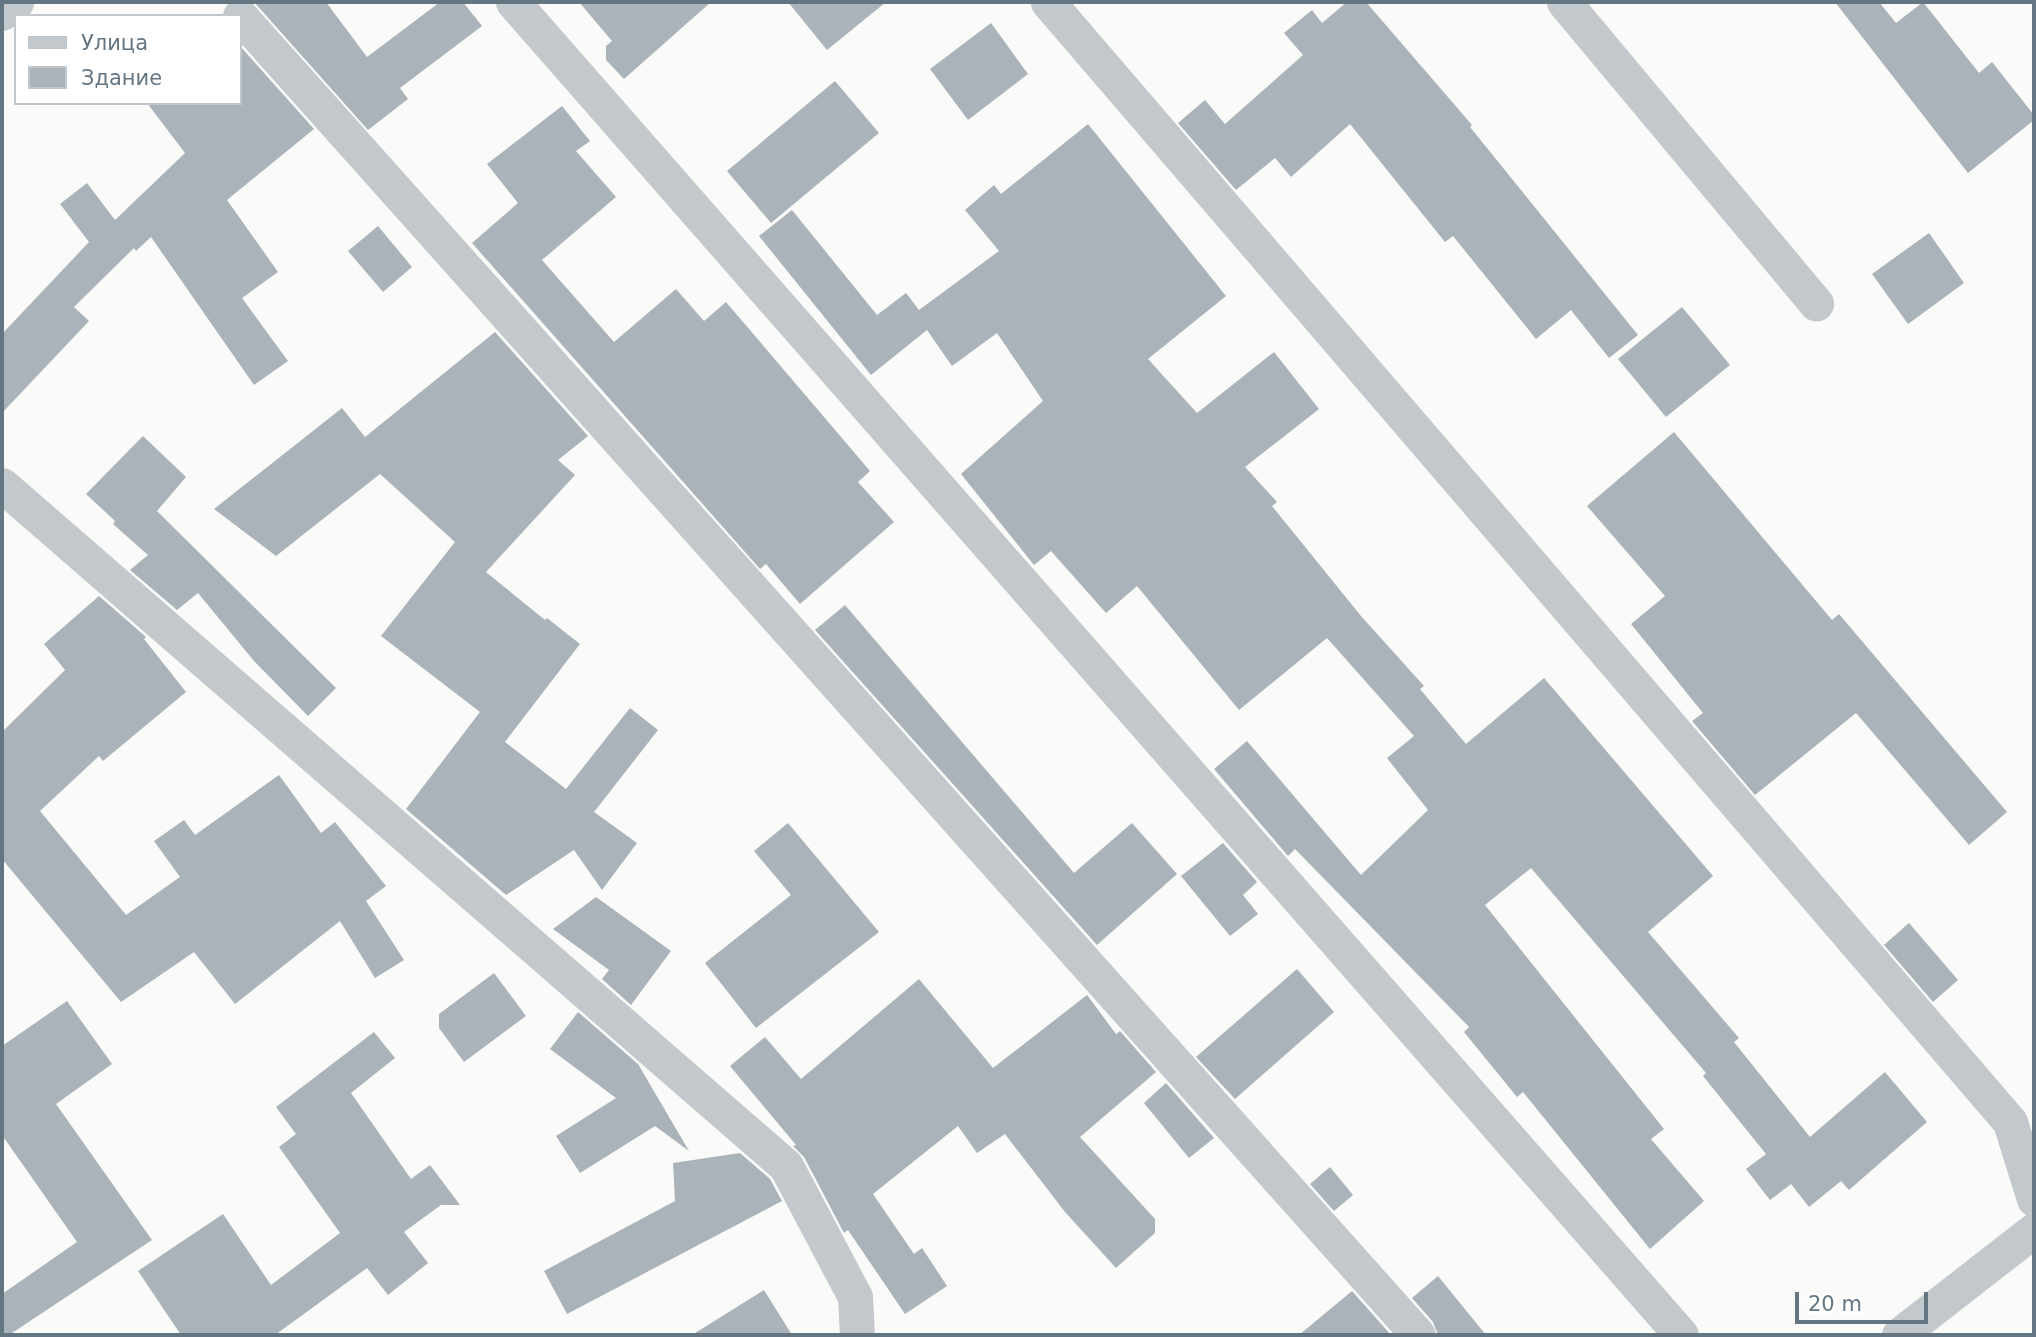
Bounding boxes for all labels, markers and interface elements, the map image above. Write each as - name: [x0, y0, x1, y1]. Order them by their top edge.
- legend: [14, 14, 242, 105]
- text: Улица: [81, 31, 148, 55]
- text: Здание: [81, 66, 162, 90]
- scale bar: [1798, 1278, 1931, 1322]
- text: 20 m: [1808, 1292, 1862, 1316]

